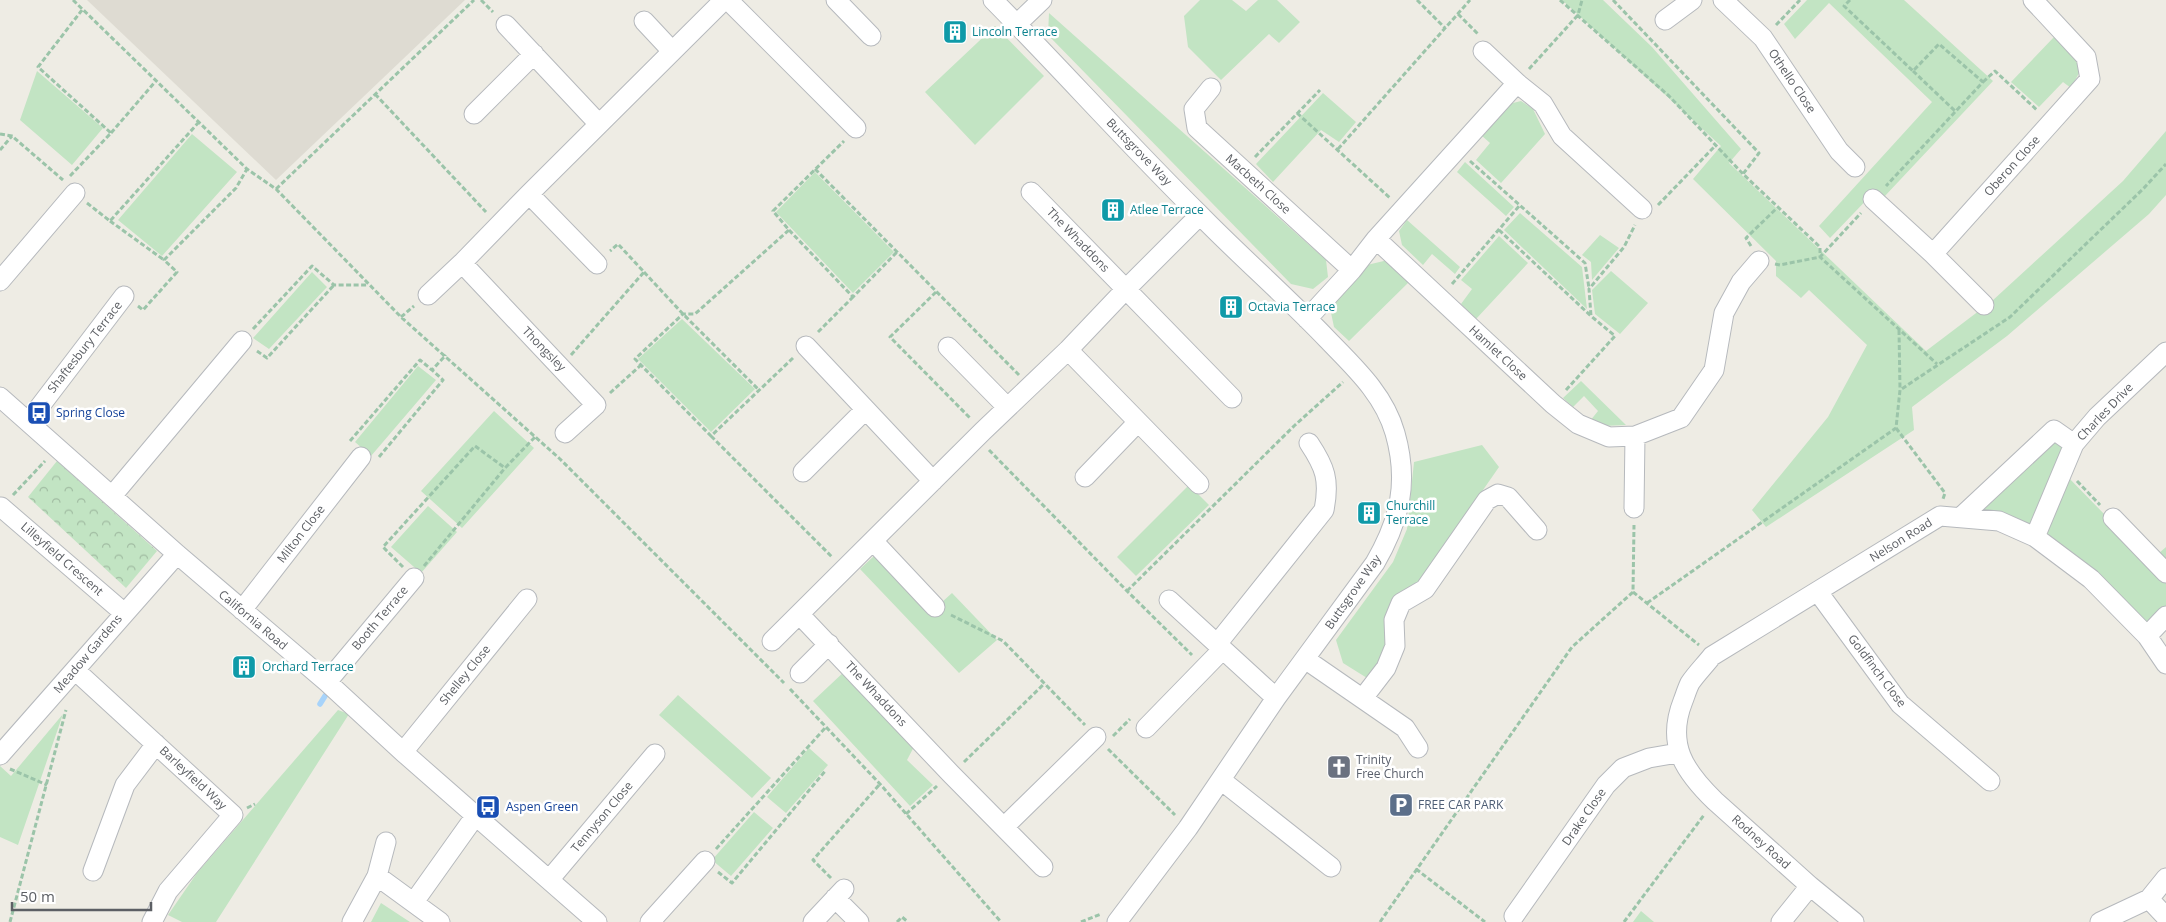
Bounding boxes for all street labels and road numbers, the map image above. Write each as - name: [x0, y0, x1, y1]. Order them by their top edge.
- street label: Othello Close: [1765, 45, 1820, 117]
- street label: Buttsgrove Way: [1103, 114, 1177, 190]
- street label: Oberon Close: [1980, 131, 2044, 200]
- street label: Macbeth Close: [1222, 150, 1295, 218]
- street label: The Whaddons: [1043, 204, 1114, 276]
- street label: Shaftesbury Terrace: [43, 297, 126, 396]
- street label: Hamlet Close: [1465, 321, 1531, 384]
- street label: Thongsley: [519, 322, 571, 376]
- street label: Charles Drive: [2073, 379, 2137, 444]
- street label: Milton Close: [273, 501, 329, 566]
- street label: Nelson Road: [1866, 514, 1935, 566]
- street label: Lilleyfield Crescent: [17, 518, 107, 599]
- street label: Buttsgrove Way: [1320, 550, 1385, 632]
- street label: Booth Terrace: [348, 582, 412, 654]
- street label: California Road: [215, 586, 291, 654]
- street label: Meadow Gardens: [49, 610, 126, 697]
- street label: Goldfinch Close: [1844, 631, 1911, 711]
- street label: Shelley Close: [435, 641, 494, 708]
- street label: The Whaddons: [842, 657, 911, 730]
- street label: Barleyfield Way: [156, 742, 231, 814]
- street label: Tennyson Close: [567, 777, 636, 856]
- street label: Drake Close: [1557, 784, 1610, 849]
- street label: Rodney Road: [1728, 811, 1794, 873]

